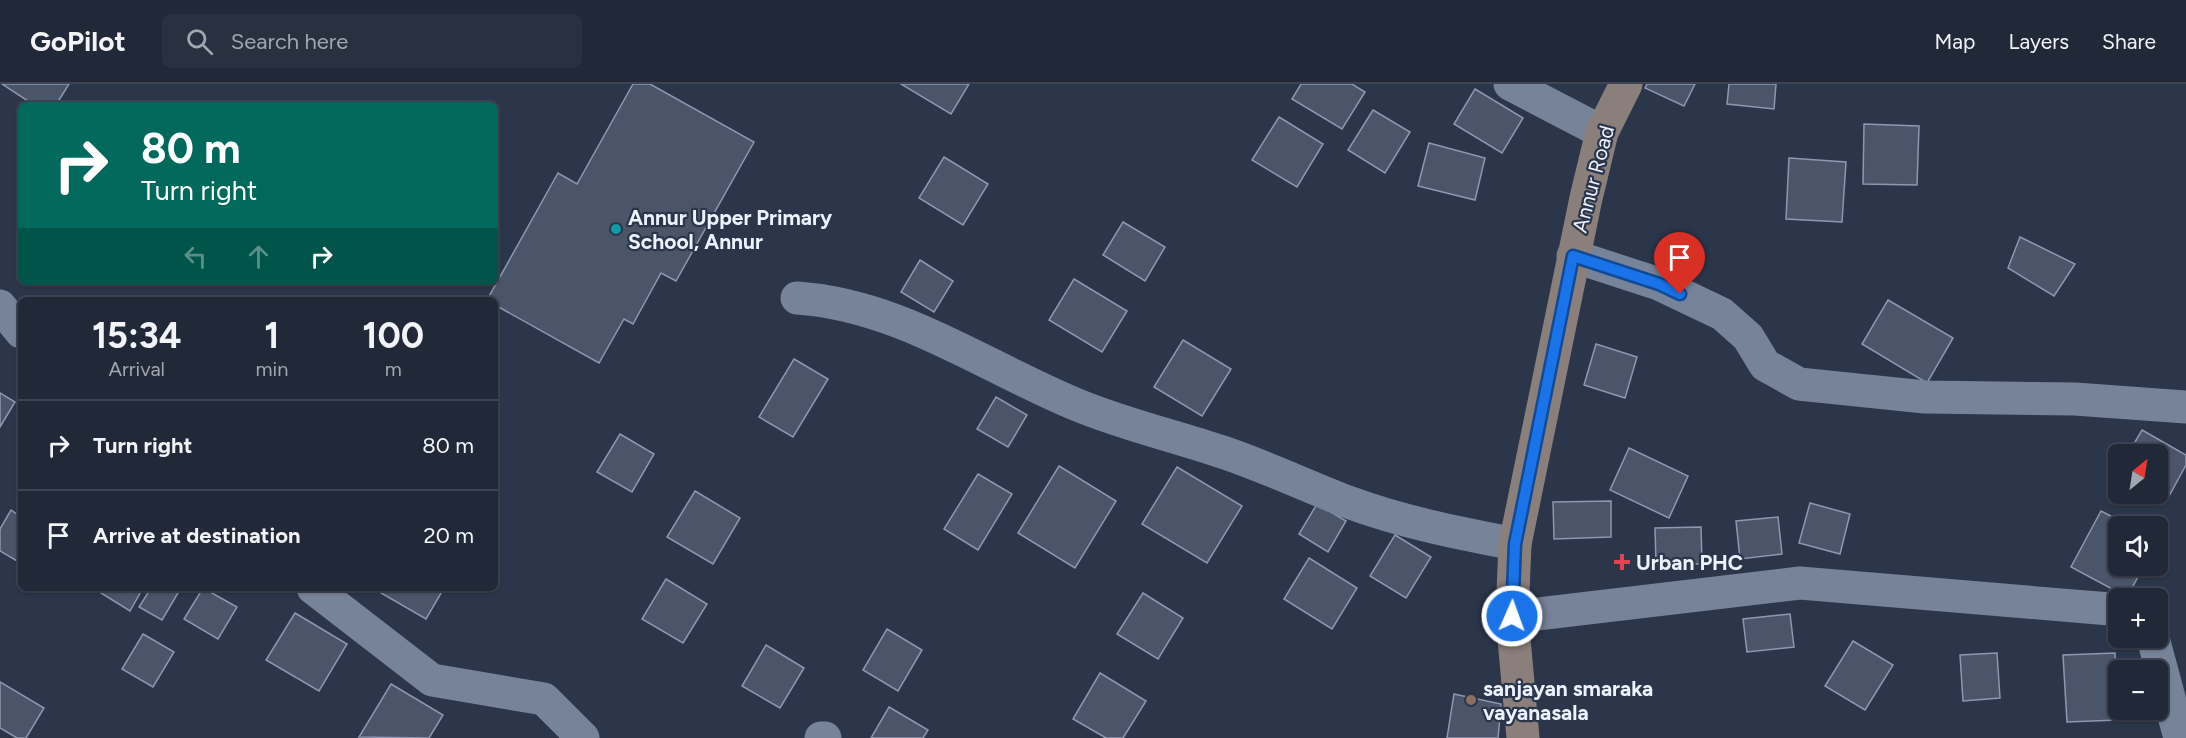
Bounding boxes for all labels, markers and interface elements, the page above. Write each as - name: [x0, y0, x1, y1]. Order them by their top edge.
- search box: [162, 14, 582, 68]
- text: GoPilot: [30, 24, 126, 58]
- icon: search: [183, 25, 216, 58]
- text: Search here: [231, 28, 348, 55]
- text: Map: [1935, 29, 1975, 54]
- text: Layers: [2008, 29, 2069, 54]
- text: Share: [2102, 29, 2156, 54]
- text: 80 m: [141, 123, 241, 174]
- street label: Annur Road: [1567, 123, 1619, 235]
- icon: right: [42, 126, 120, 204]
- text: Turn right: [141, 174, 257, 207]
- place label: Annur Upper Primary School, Annur: [628, 205, 833, 254]
- marker: Annur Upper Primary School, Annur: [609, 222, 623, 236]
- pin: [1654, 232, 1705, 294]
- icon: left: [179, 240, 212, 273]
- icon: ahead: [242, 240, 275, 273]
- icon: right: [305, 240, 338, 273]
- icon: arrive: [1663, 241, 1696, 274]
- text: 15:34: [92, 314, 182, 357]
- text: 1: [264, 314, 280, 357]
- text: 100: [362, 314, 424, 357]
- text: Arrival: [109, 357, 165, 381]
- text: min: [256, 357, 288, 381]
- text: m: [385, 357, 402, 381]
- icon: right: [42, 429, 75, 462]
- text: Turn right: [93, 432, 192, 459]
- text: 80 m: [422, 432, 474, 459]
- north arrow: [2108, 444, 2168, 504]
- map controls: [2108, 444, 2168, 720]
- button: sound: [2108, 516, 2168, 576]
- icon: arrive: [42, 519, 75, 552]
- text: Arrive at destination: [93, 522, 301, 549]
- text: 20 m: [423, 522, 474, 549]
- place label: Urban PHC: [1636, 550, 1743, 575]
- marker: Urban PHC: [1613, 553, 1631, 571]
- position arrow: [1480, 584, 1544, 648]
- button: +: [2108, 588, 2168, 648]
- button: −: [2108, 660, 2168, 720]
- place label: sanjayan smaraka vayanasala: [1483, 676, 1653, 725]
- marker: sanjayan smaraka vayanasala: [1464, 693, 1478, 707]

